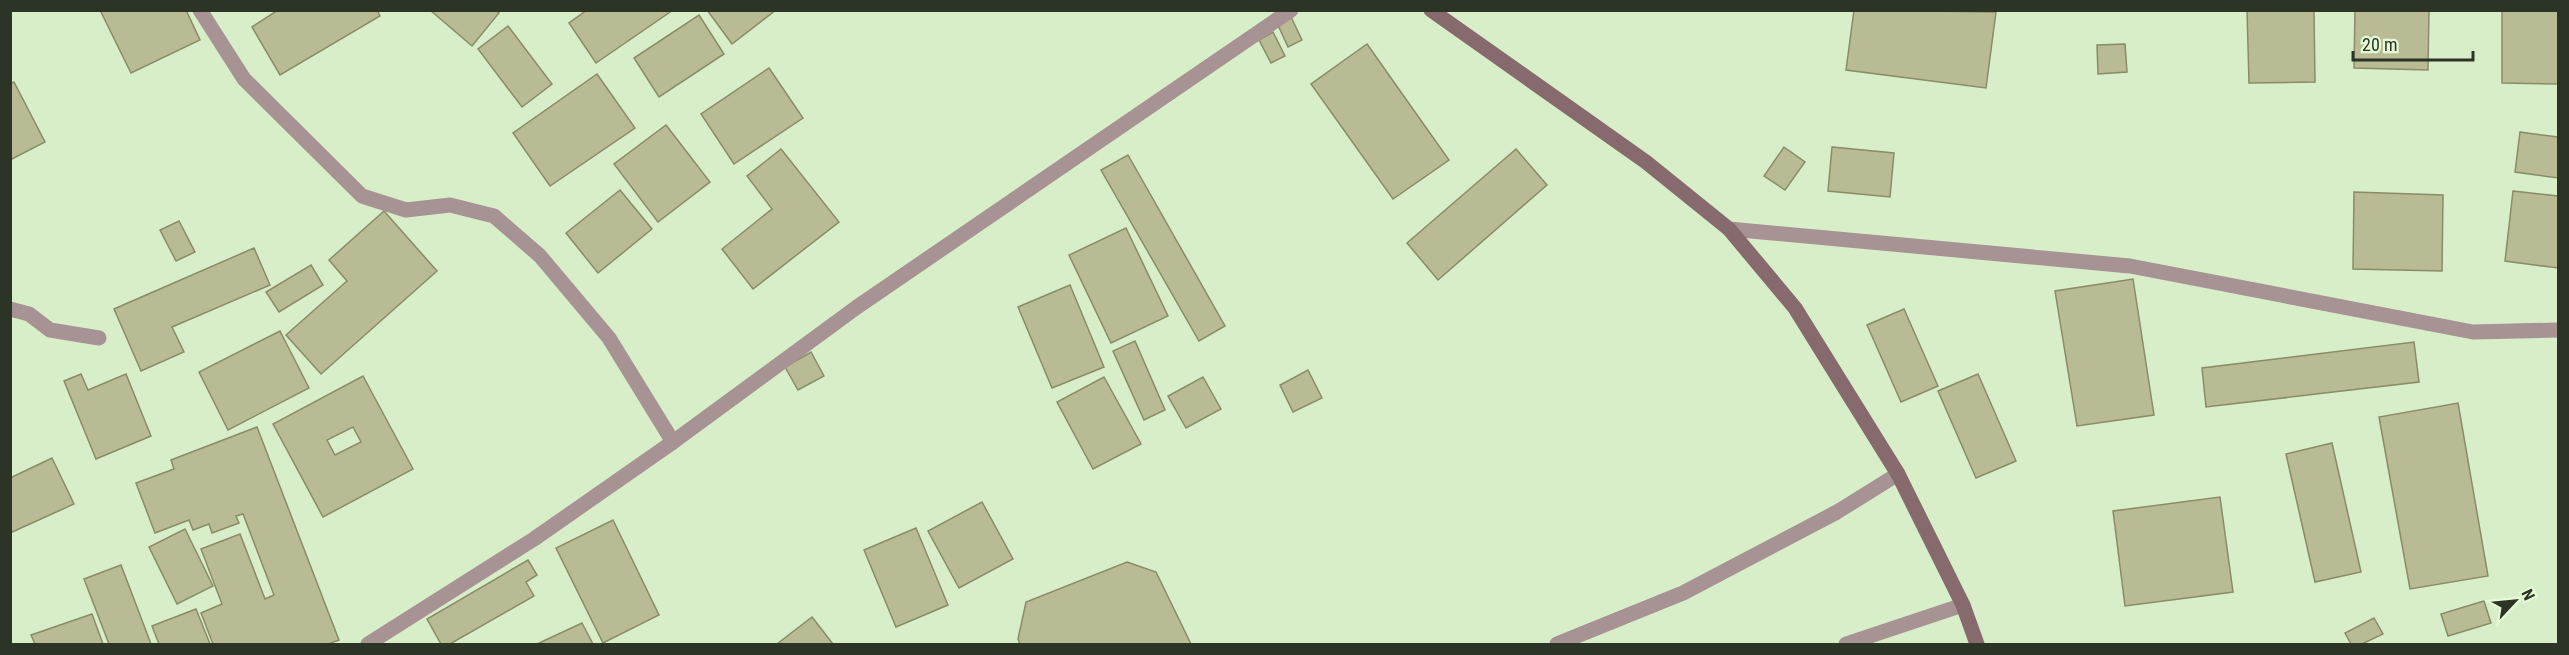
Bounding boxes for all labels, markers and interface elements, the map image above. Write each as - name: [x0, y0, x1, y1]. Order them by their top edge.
- scale bar: [2353, 24, 2473, 62]
- text: 20 m: [2362, 34, 2397, 55]
- north arrow: [2485, 571, 2545, 631]
- text: N: [2517, 586, 2539, 603]

